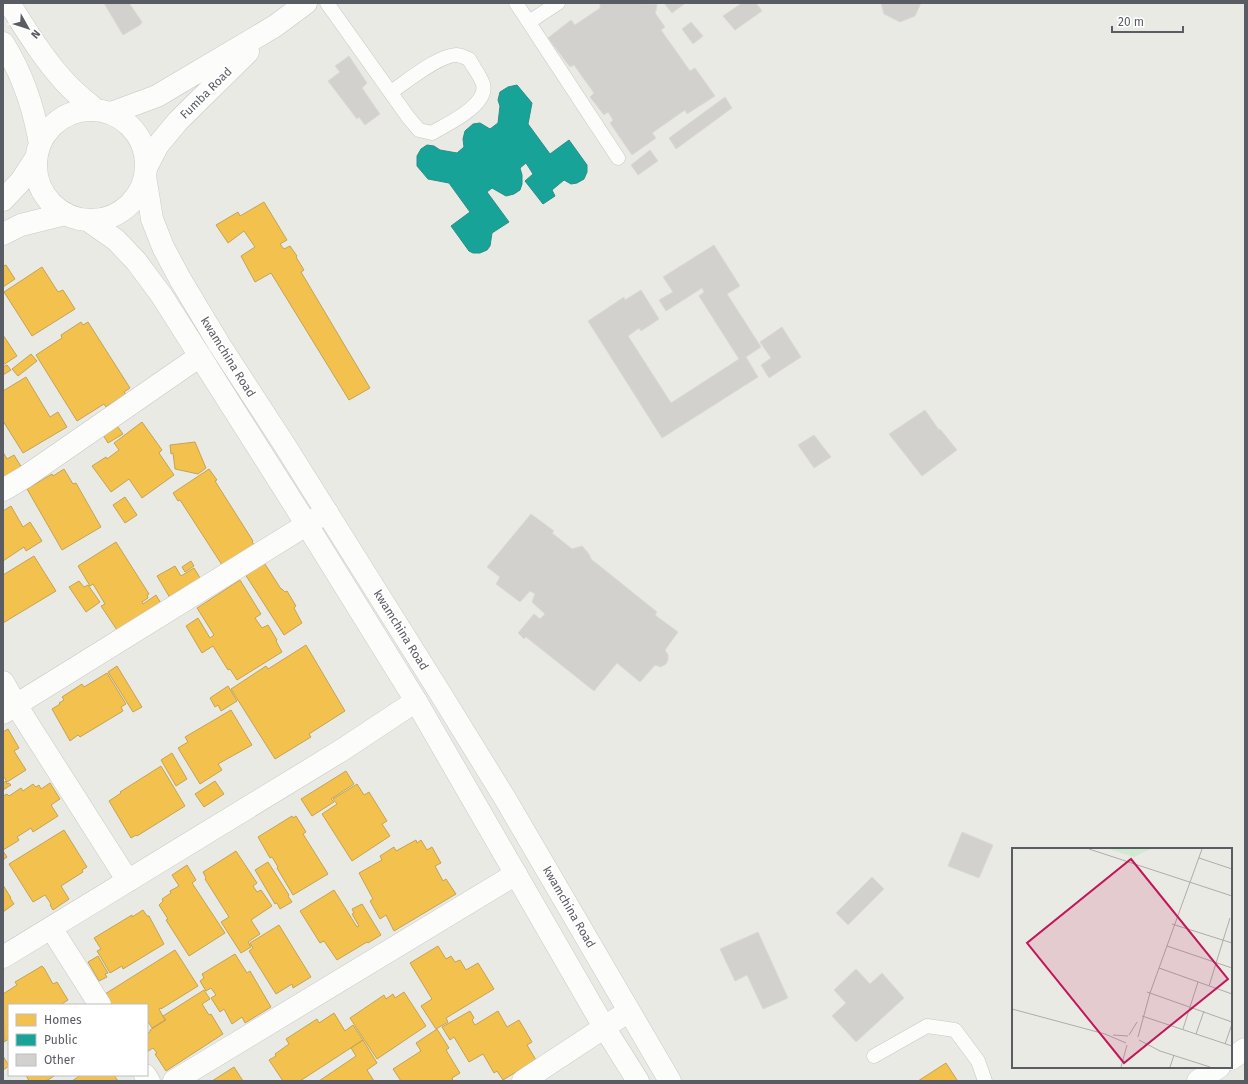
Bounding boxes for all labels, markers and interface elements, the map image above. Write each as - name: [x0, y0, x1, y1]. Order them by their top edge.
- north arrow: [8, 8, 48, 48]
- scale bar: [1112, 8, 1183, 34]
- text: 20 m: [1118, 15, 1144, 29]
- text: N: [28, 27, 43, 41]
- street label: Fumba Road: [177, 64, 235, 122]
- street label: kwamchina Road: [198, 314, 258, 400]
- street label: kwamchina Road: [371, 587, 431, 673]
- inset map: [1012, 848, 1232, 1068]
- street label: kwamchina Road: [540, 864, 598, 950]
- legend: [8, 1004, 148, 1076]
- text: Homes: [44, 1013, 82, 1027]
- text: Public: [44, 1033, 78, 1047]
- text: Other: [44, 1053, 75, 1067]

